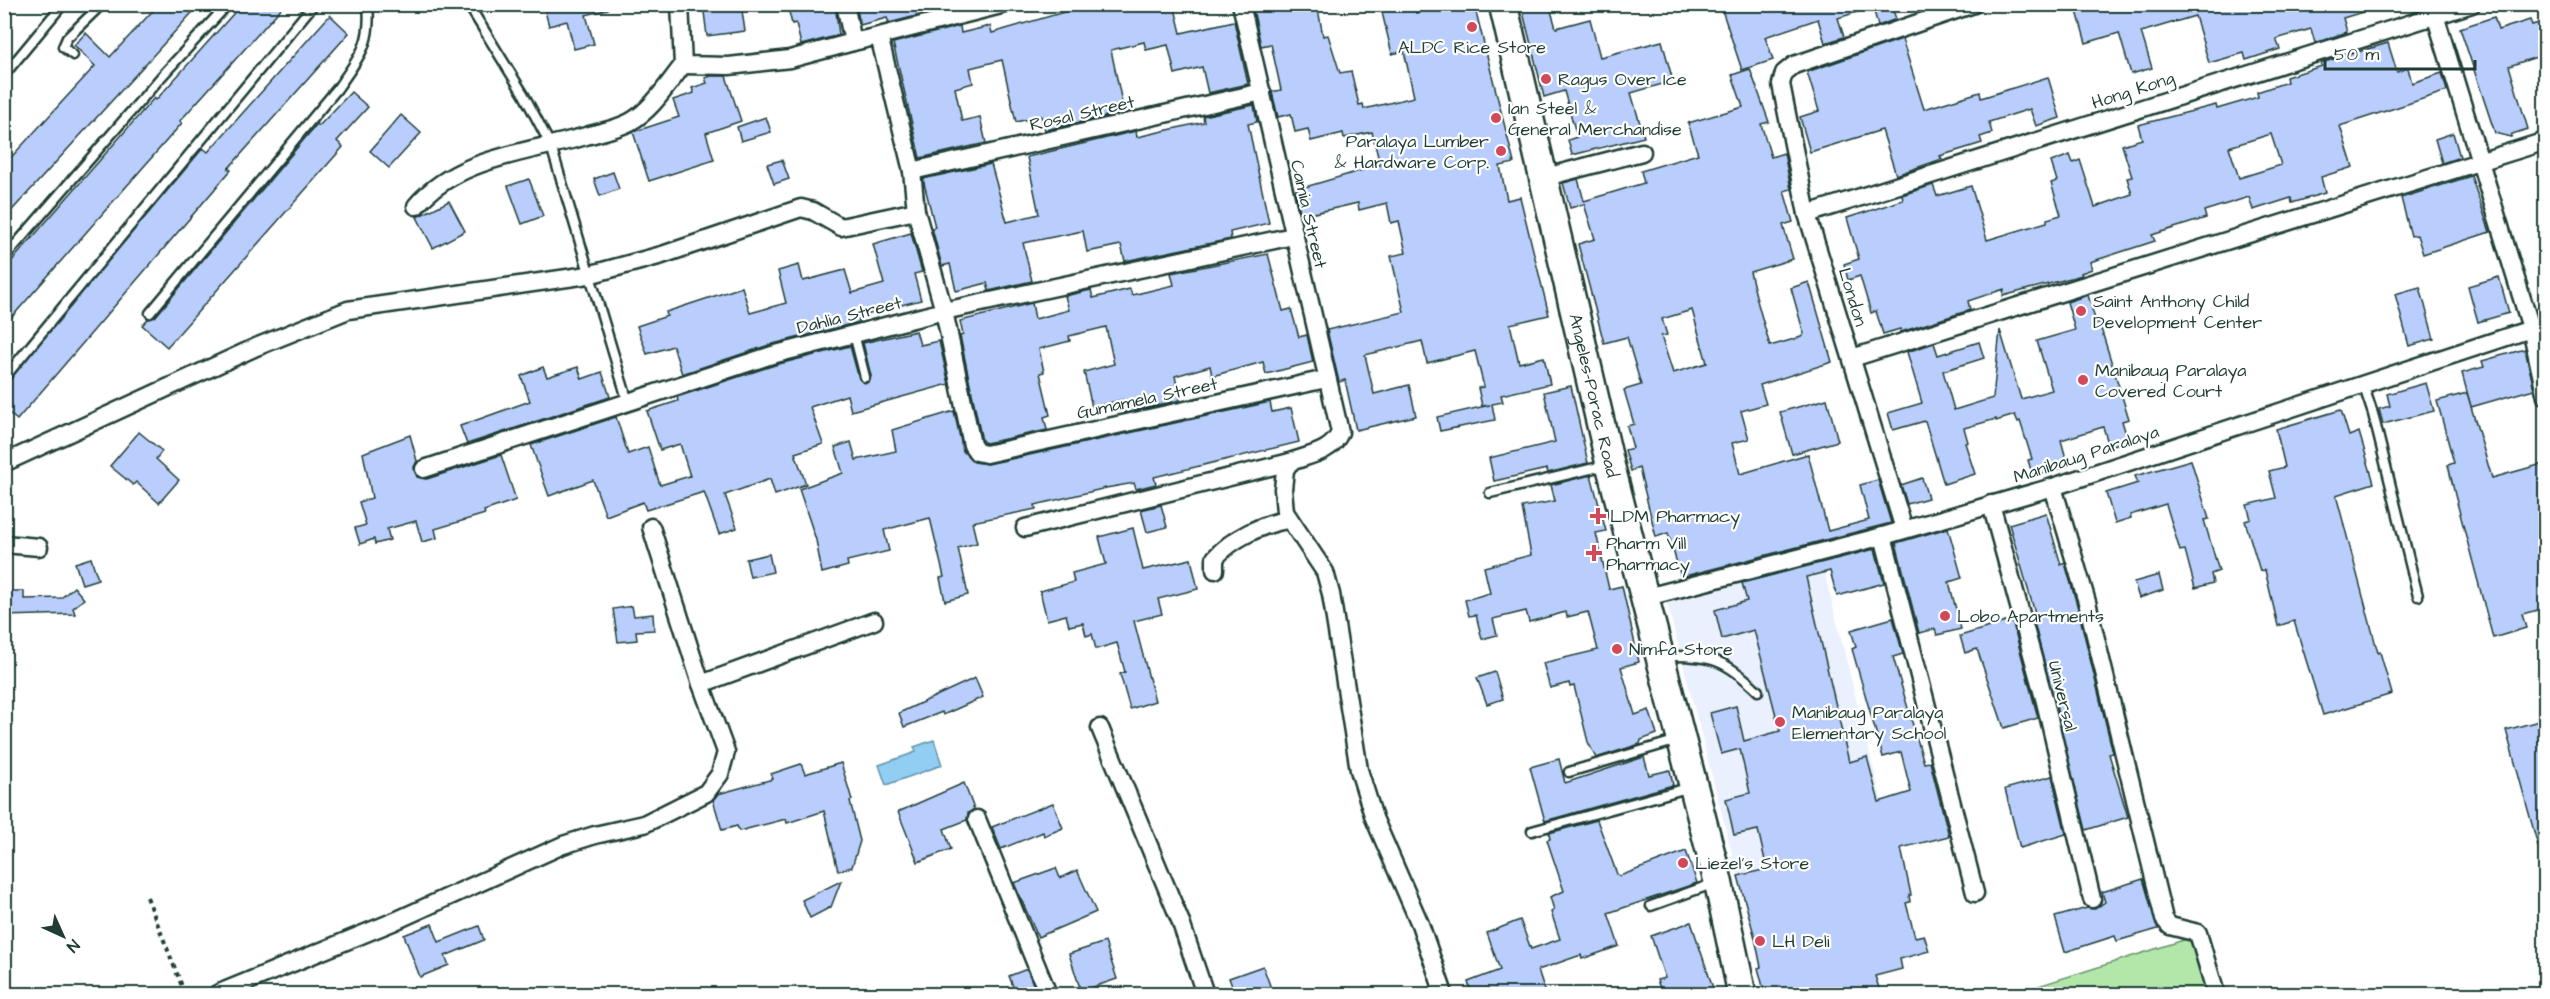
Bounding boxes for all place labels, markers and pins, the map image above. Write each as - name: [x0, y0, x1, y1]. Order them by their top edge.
- marker: ALDC Rice Store: [1465, 20, 1479, 34]
- place label: ALDC Rice Store: [1398, 35, 1546, 60]
- place label: Ragus Over Ice: [1558, 67, 1687, 93]
- marker: Ragus Over Ice: [1539, 72, 1553, 86]
- place label: Ian Steel & General Merchandise: [1508, 96, 1682, 142]
- marker: Ian Steel & General Merchandise: [1489, 111, 1503, 125]
- place label: Paralaya Lumber & Hardware Corp.: [1335, 129, 1489, 175]
- marker: Paralaya Lumber & Hardware Corp.: [1494, 144, 1508, 158]
- place label: Saint Anthony Child Development Center: [2093, 289, 2262, 335]
- marker: Saint Anthony Child Development Center: [2074, 304, 2088, 318]
- place label: Manibaug Paralaya Covered Court: [2095, 358, 2246, 404]
- marker: Manibaug Paralaya Covered Court: [2076, 373, 2090, 387]
- place label: LDM Pharmacy: [1610, 504, 1740, 530]
- marker: LDM Pharmacy: [1591, 509, 1605, 523]
- place label: Pharm Vill Pharmacy: [1606, 531, 1690, 578]
- marker: Pharm Vill Pharmacy: [1587, 546, 1601, 560]
- place label: Lobo Apartments: [1957, 604, 2104, 629]
- marker: Lobo Apartments: [1938, 609, 1952, 623]
- place label: Nimfa Store: [1629, 637, 1733, 662]
- marker: Nimfa Store: [1610, 642, 1624, 656]
- place label: Manibaug Paralaya Elementary School: [1792, 700, 1947, 747]
- marker: Manibaug Paralaya Elementary School: [1773, 715, 1787, 729]
- place label: Liezel's Store: [1695, 851, 1809, 876]
- marker: Liezel's Store: [1676, 856, 1690, 870]
- place label: LH Deli: [1772, 929, 1830, 954]
- marker: LH Deli: [1753, 934, 1767, 948]

